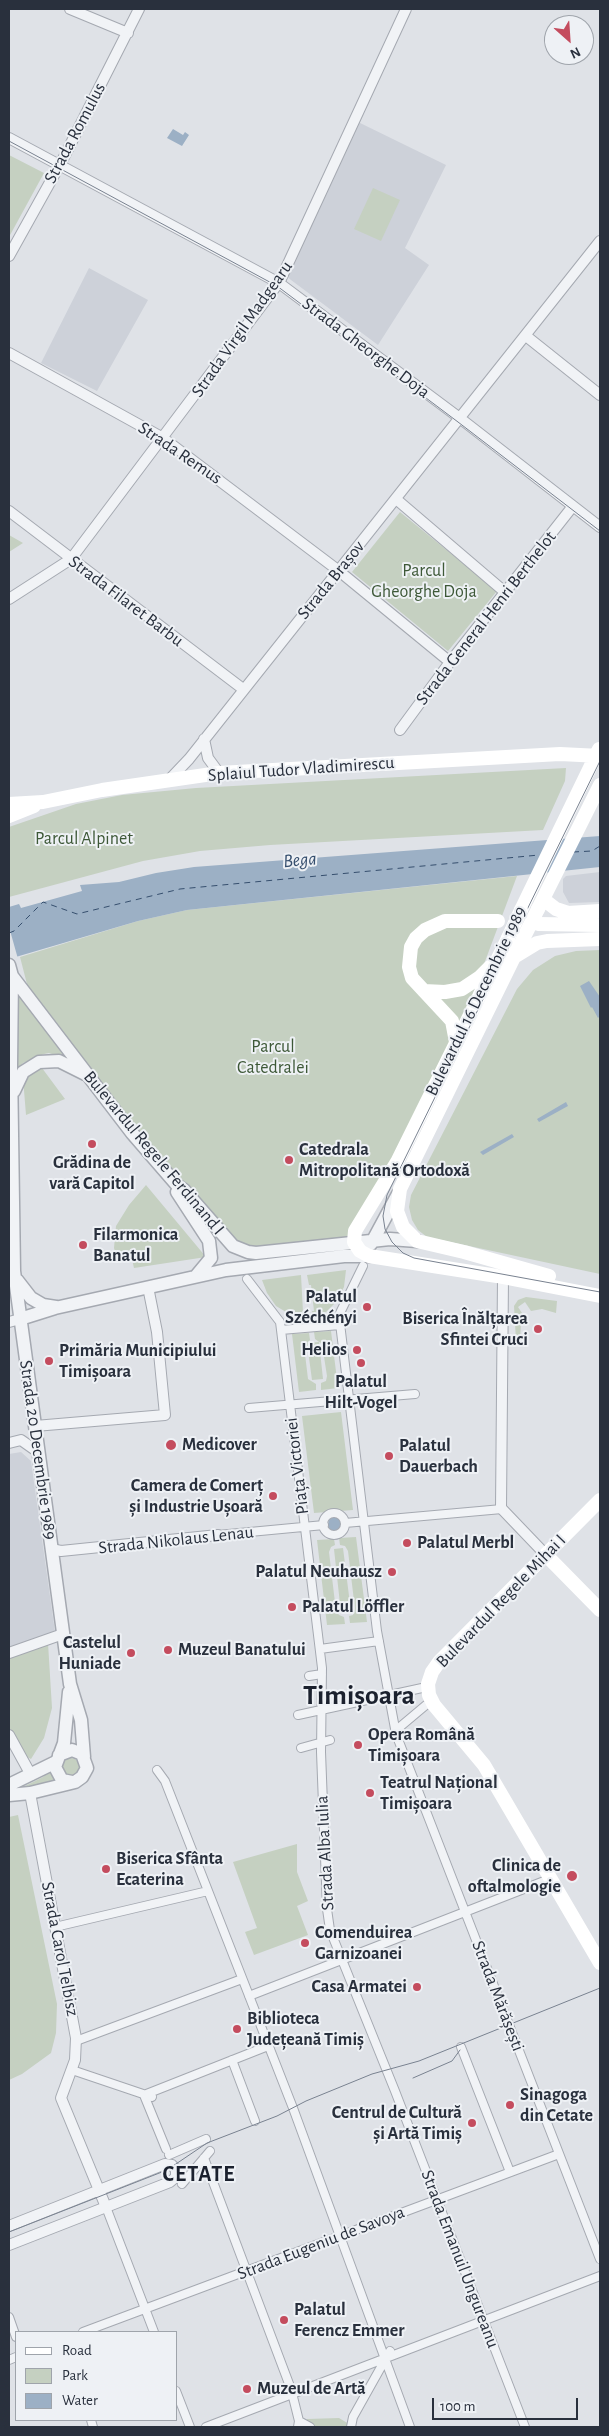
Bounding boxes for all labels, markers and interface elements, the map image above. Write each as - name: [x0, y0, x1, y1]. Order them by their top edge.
- north arrow: [544, 15, 594, 65]
- text: N: [568, 44, 583, 61]
- street label: Strada Romulus: [39, 79, 111, 187]
- street label: Strada Virgil Madgearu: [187, 257, 297, 401]
- street label: Strada Gheorghe Doja: [298, 293, 434, 403]
- street label: Strada Remus: [134, 417, 226, 489]
- street label: Strada General Henri Berthelot: [411, 527, 561, 709]
- street label: Strada Brașov: [293, 536, 369, 624]
- street label: Strada Filaret Barbu: [64, 551, 188, 651]
- park label: Parcul Gheorghe Doja: [371, 560, 477, 602]
- street label: Splaiul Tudor Vladimirescu: [207, 752, 395, 786]
- park label: Parcul Alpinet: [35, 828, 133, 850]
- water label: Bega: [282, 847, 318, 873]
- street label: Bulevardul 16 Decembrie 1989: [421, 903, 531, 1099]
- park label: Parcul Catedralei: [237, 1036, 309, 1078]
- street label: Bulevardul Regele Ferdinand I: [79, 1066, 229, 1240]
- marker: Grădina de vară Capitol: [86, 1138, 98, 1150]
- place label: Catedrala Mitropolitană Ortodoxă: [299, 1139, 470, 1182]
- place label: Grădina de vară Capitol: [49, 1152, 135, 1194]
- marker: Catedrala Mitropolitană Ortodoxă: [283, 1154, 295, 1166]
- place label: Filarmonica Banatul: [93, 1224, 178, 1266]
- marker: Filarmonica Banatul: [77, 1239, 89, 1251]
- place label: Palatul Széchényi: [285, 1286, 357, 1328]
- marker: Palatul Széchényi: [361, 1301, 373, 1313]
- place label: Biserica Înălțarea Sfintei Cruci: [402, 1308, 528, 1350]
- marker: Biserica Înălțarea Sfintei Cruci: [532, 1323, 544, 1335]
- place label: Helios: [301, 1339, 347, 1361]
- place label: Primăria Municipiului Timișoara: [59, 1340, 217, 1382]
- marker: Helios: [351, 1344, 363, 1356]
- marker: Primăria Municipiului Timișoara: [43, 1355, 55, 1367]
- marker: Palatul Hilt-Vogel: [355, 1357, 367, 1369]
- street label: Strada 20 Decembrie 1989: [15, 1359, 61, 1541]
- place label: Palatul Hilt-Vogel: [325, 1371, 397, 1414]
- street label: Piața Victoriei: [280, 1416, 314, 1516]
- place label: Medicover: [182, 1434, 257, 1456]
- place label: Palatul Dauerbach: [399, 1435, 478, 1478]
- marker: Medicover: [164, 1438, 178, 1452]
- marker: Palatul Dauerbach: [383, 1450, 395, 1462]
- place label: Camera de Comerț și Industrie Ușoară: [129, 1475, 263, 1518]
- marker: Camera de Comerț și Industrie Ușoară: [267, 1490, 279, 1502]
- street label: Strada Nikolaus Lenau: [97, 1521, 255, 1559]
- street label: Bulevardul Regele Mihai I: [432, 1530, 570, 1672]
- place label: Palatul Merbl: [417, 1532, 514, 1554]
- marker: Palatul Merbl: [401, 1537, 413, 1549]
- place label: Palatul Neuhausz: [255, 1561, 382, 1583]
- marker: Palatul Neuhausz: [386, 1566, 398, 1578]
- place label: Palatul Löffler: [302, 1596, 404, 1618]
- marker: Palatul Löffler: [286, 1601, 298, 1613]
- place label: Castelul Huniade: [59, 1632, 121, 1675]
- place label: Muzeul Banatului: [178, 1639, 306, 1661]
- marker: Muzeul Banatului: [162, 1644, 174, 1656]
- marker: Castelul Huniade: [125, 1647, 137, 1659]
- district label: Timișoara: [303, 1679, 415, 1713]
- place label: Opera Română Timișoara: [368, 1724, 475, 1766]
- marker: Opera Română Timișoara: [352, 1739, 364, 1751]
- place label: Teatrul Național Timișoara: [380, 1772, 498, 1815]
- marker: Teatrul Național Timișoara: [364, 1787, 376, 1799]
- street label: Strada Alba Iulia: [311, 1795, 339, 1911]
- place label: Biserica Sfânta Ecaterina: [116, 1848, 223, 1890]
- place label: Clinica de oftalmologie: [468, 1855, 561, 1898]
- marker: Biserica Sfânta Ecaterina: [100, 1863, 112, 1875]
- marker: Clinica de oftalmologie: [565, 1869, 579, 1883]
- street label: Strada Carol Telbisz: [36, 1880, 84, 2018]
- place label: Comenduirea Garnizoanei: [315, 1922, 412, 1965]
- marker: Comenduirea Garnizoanei: [299, 1937, 311, 1949]
- street label: Strada Mărășești: [467, 1938, 529, 2054]
- place label: Casa Armatei: [311, 1976, 407, 1998]
- marker: Casa Armatei: [411, 1981, 423, 1993]
- place label: Biblioteca Județeană Timiș: [247, 2008, 364, 2050]
- marker: Biblioteca Județeană Timiș: [231, 2023, 243, 2035]
- place label: Sinagoga din Cetate: [520, 2084, 593, 2126]
- marker: Sinagoga din Cetate: [504, 2099, 516, 2111]
- place label: Centrul de Cultură și Artă Timiș: [332, 2102, 462, 2144]
- marker: Centrul de Cultură și Artă Timiș: [466, 2117, 478, 2129]
- district label: CETATE: [162, 2161, 236, 2187]
- street label: Strada Emanuil Ungureanu: [416, 2167, 504, 2351]
- street label: Strada Eugeniu de Savoya: [234, 2201, 408, 2285]
- place label: Palatul Ferencz Emmer: [294, 2299, 404, 2342]
- marker: Palatul Ferencz Emmer: [278, 2314, 290, 2326]
- legend: [15, 2331, 178, 2421]
- text: Road: [62, 2343, 92, 2358]
- text: Park: [62, 2368, 88, 2383]
- place label: Muzeul de Artă: [257, 2378, 366, 2400]
- marker: Muzeul de Artă: [241, 2383, 253, 2395]
- scale bar: [434, 2388, 580, 2420]
- text: Water: [62, 2393, 98, 2408]
- text: 100 m: [440, 2399, 475, 2414]

